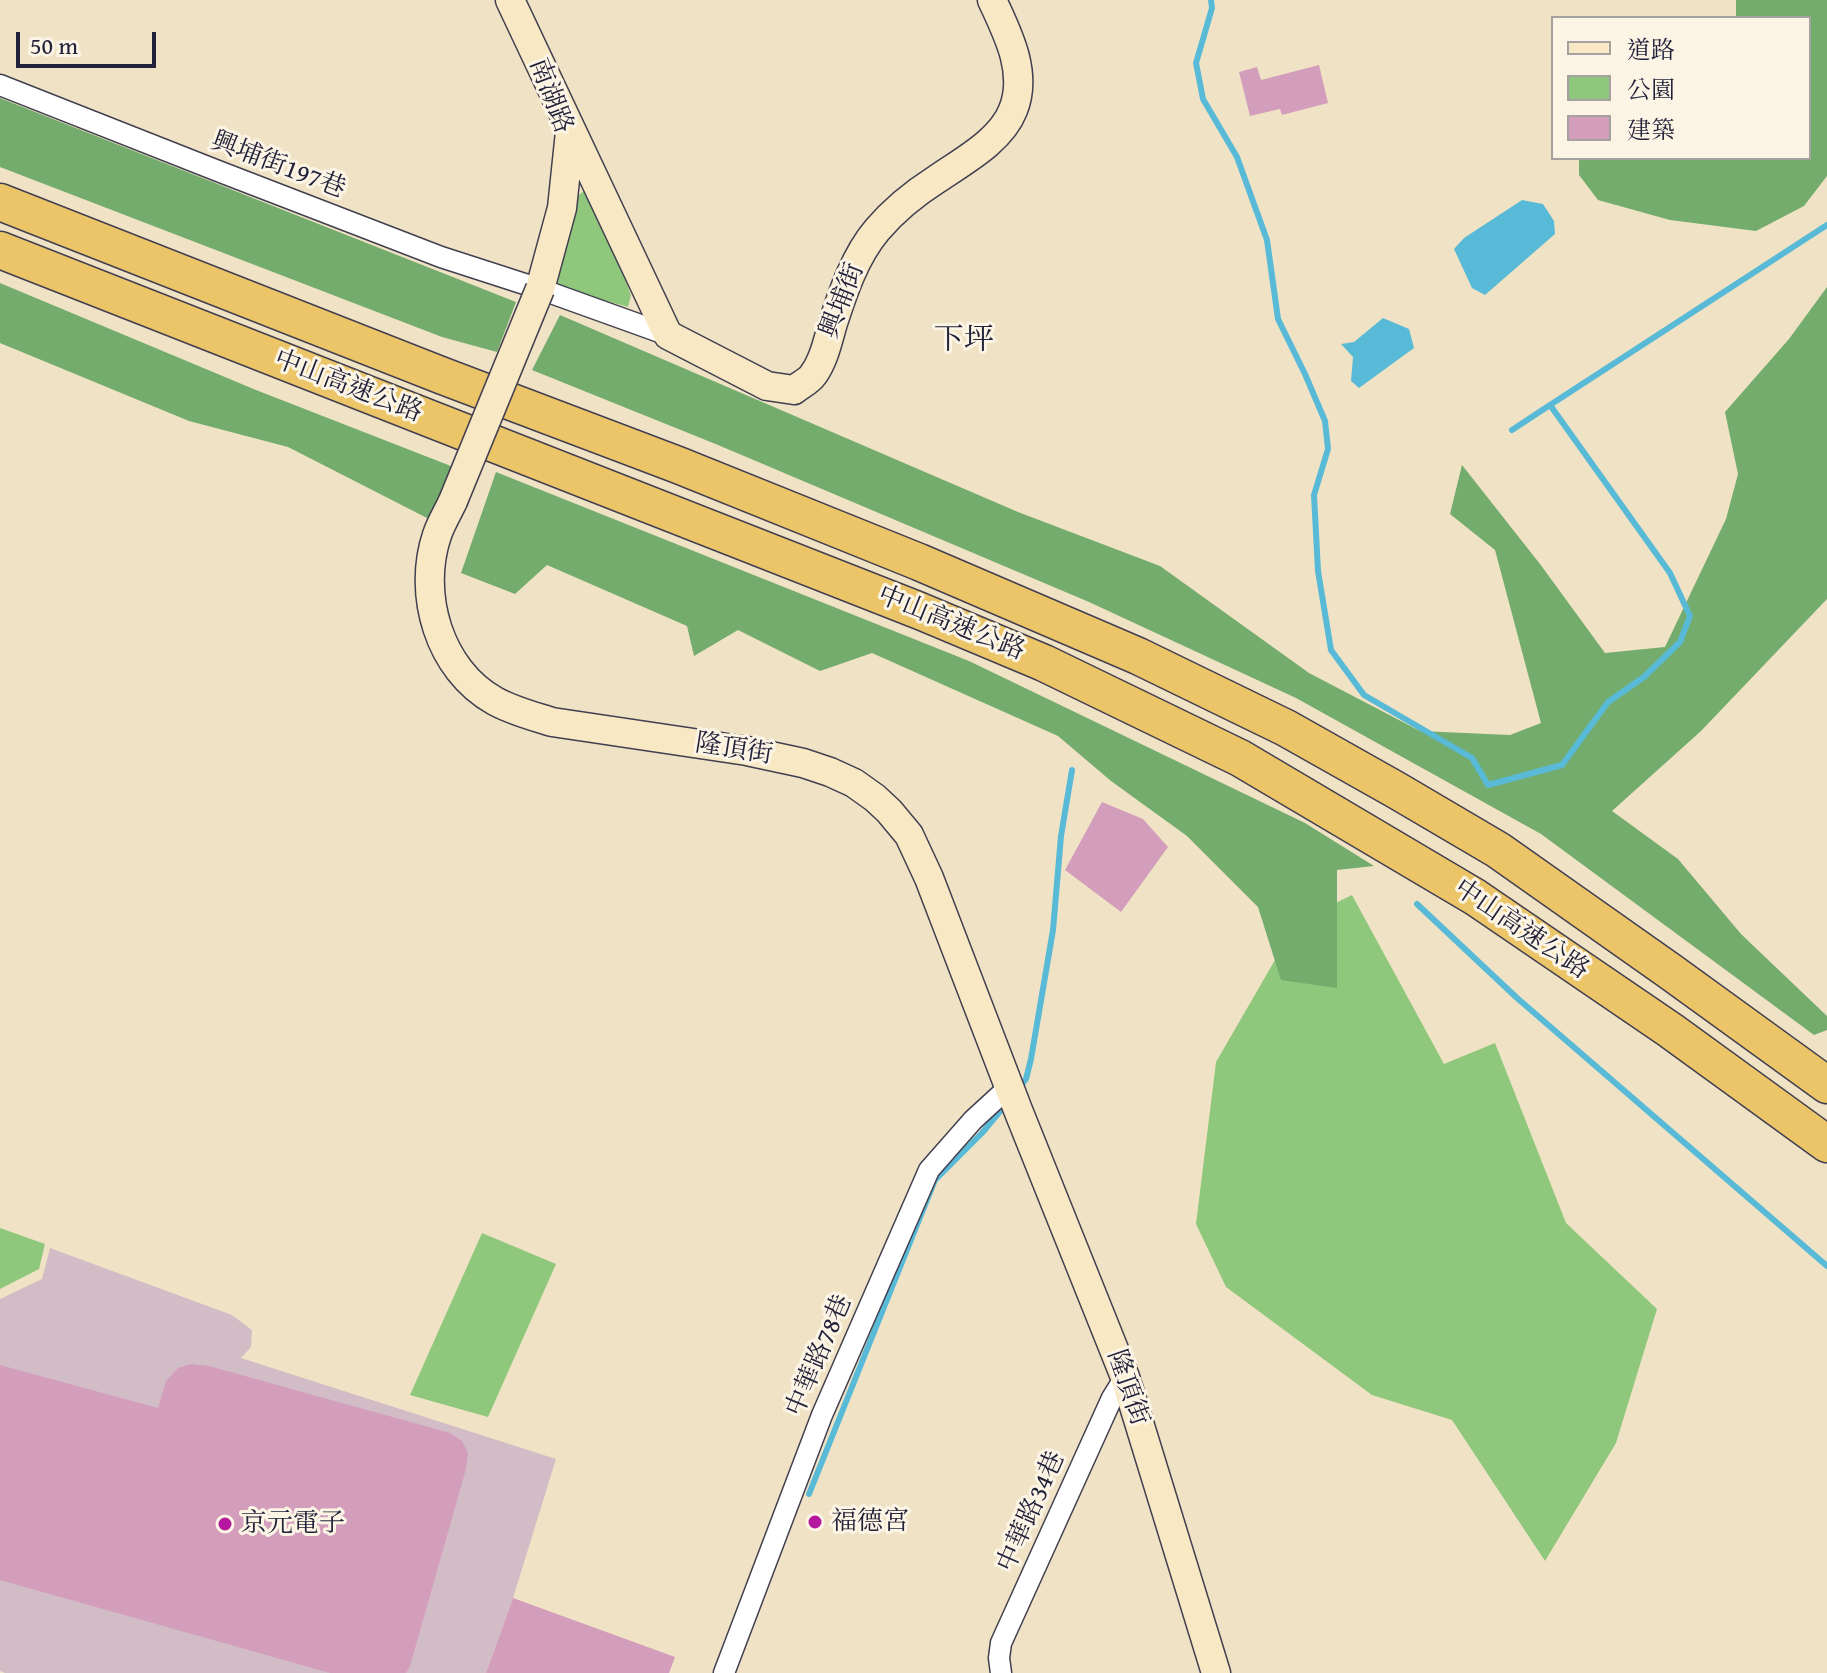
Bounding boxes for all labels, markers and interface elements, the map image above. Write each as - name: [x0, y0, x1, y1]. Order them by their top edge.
- scale bar: [20, 16, 160, 66]
- legend: [1551, 16, 1811, 160]
- text: 50 m: [30, 28, 78, 63]
- text: 道路: [1627, 32, 1675, 67]
- street label: 南湖路: [521, 54, 579, 138]
- text: 公園: [1627, 72, 1675, 107]
- text: 建築: [1627, 112, 1675, 147]
- street label: 興埔街197巷: [206, 126, 350, 206]
- street label: 興埔街: [814, 259, 872, 343]
- district label: 下坪: [934, 323, 994, 359]
- street label: 中山高速公路: [270, 344, 426, 430]
- street label: 中山高速公路: [873, 580, 1029, 668]
- street label: 隆頂街: [693, 728, 775, 772]
- street label: 中山高速公路: [1448, 873, 1594, 987]
- street label: 中華路78巷: [780, 1291, 860, 1421]
- street label: 隆頂街: [1100, 1346, 1154, 1430]
- street label: 中華路34巷: [992, 1447, 1072, 1577]
- place label: 福德宮: [831, 1506, 909, 1538]
- place label: 京元電子: [241, 1508, 345, 1540]
- marker: 福德宮: [806, 1513, 824, 1531]
- marker: 京元電子: [216, 1515, 234, 1533]

